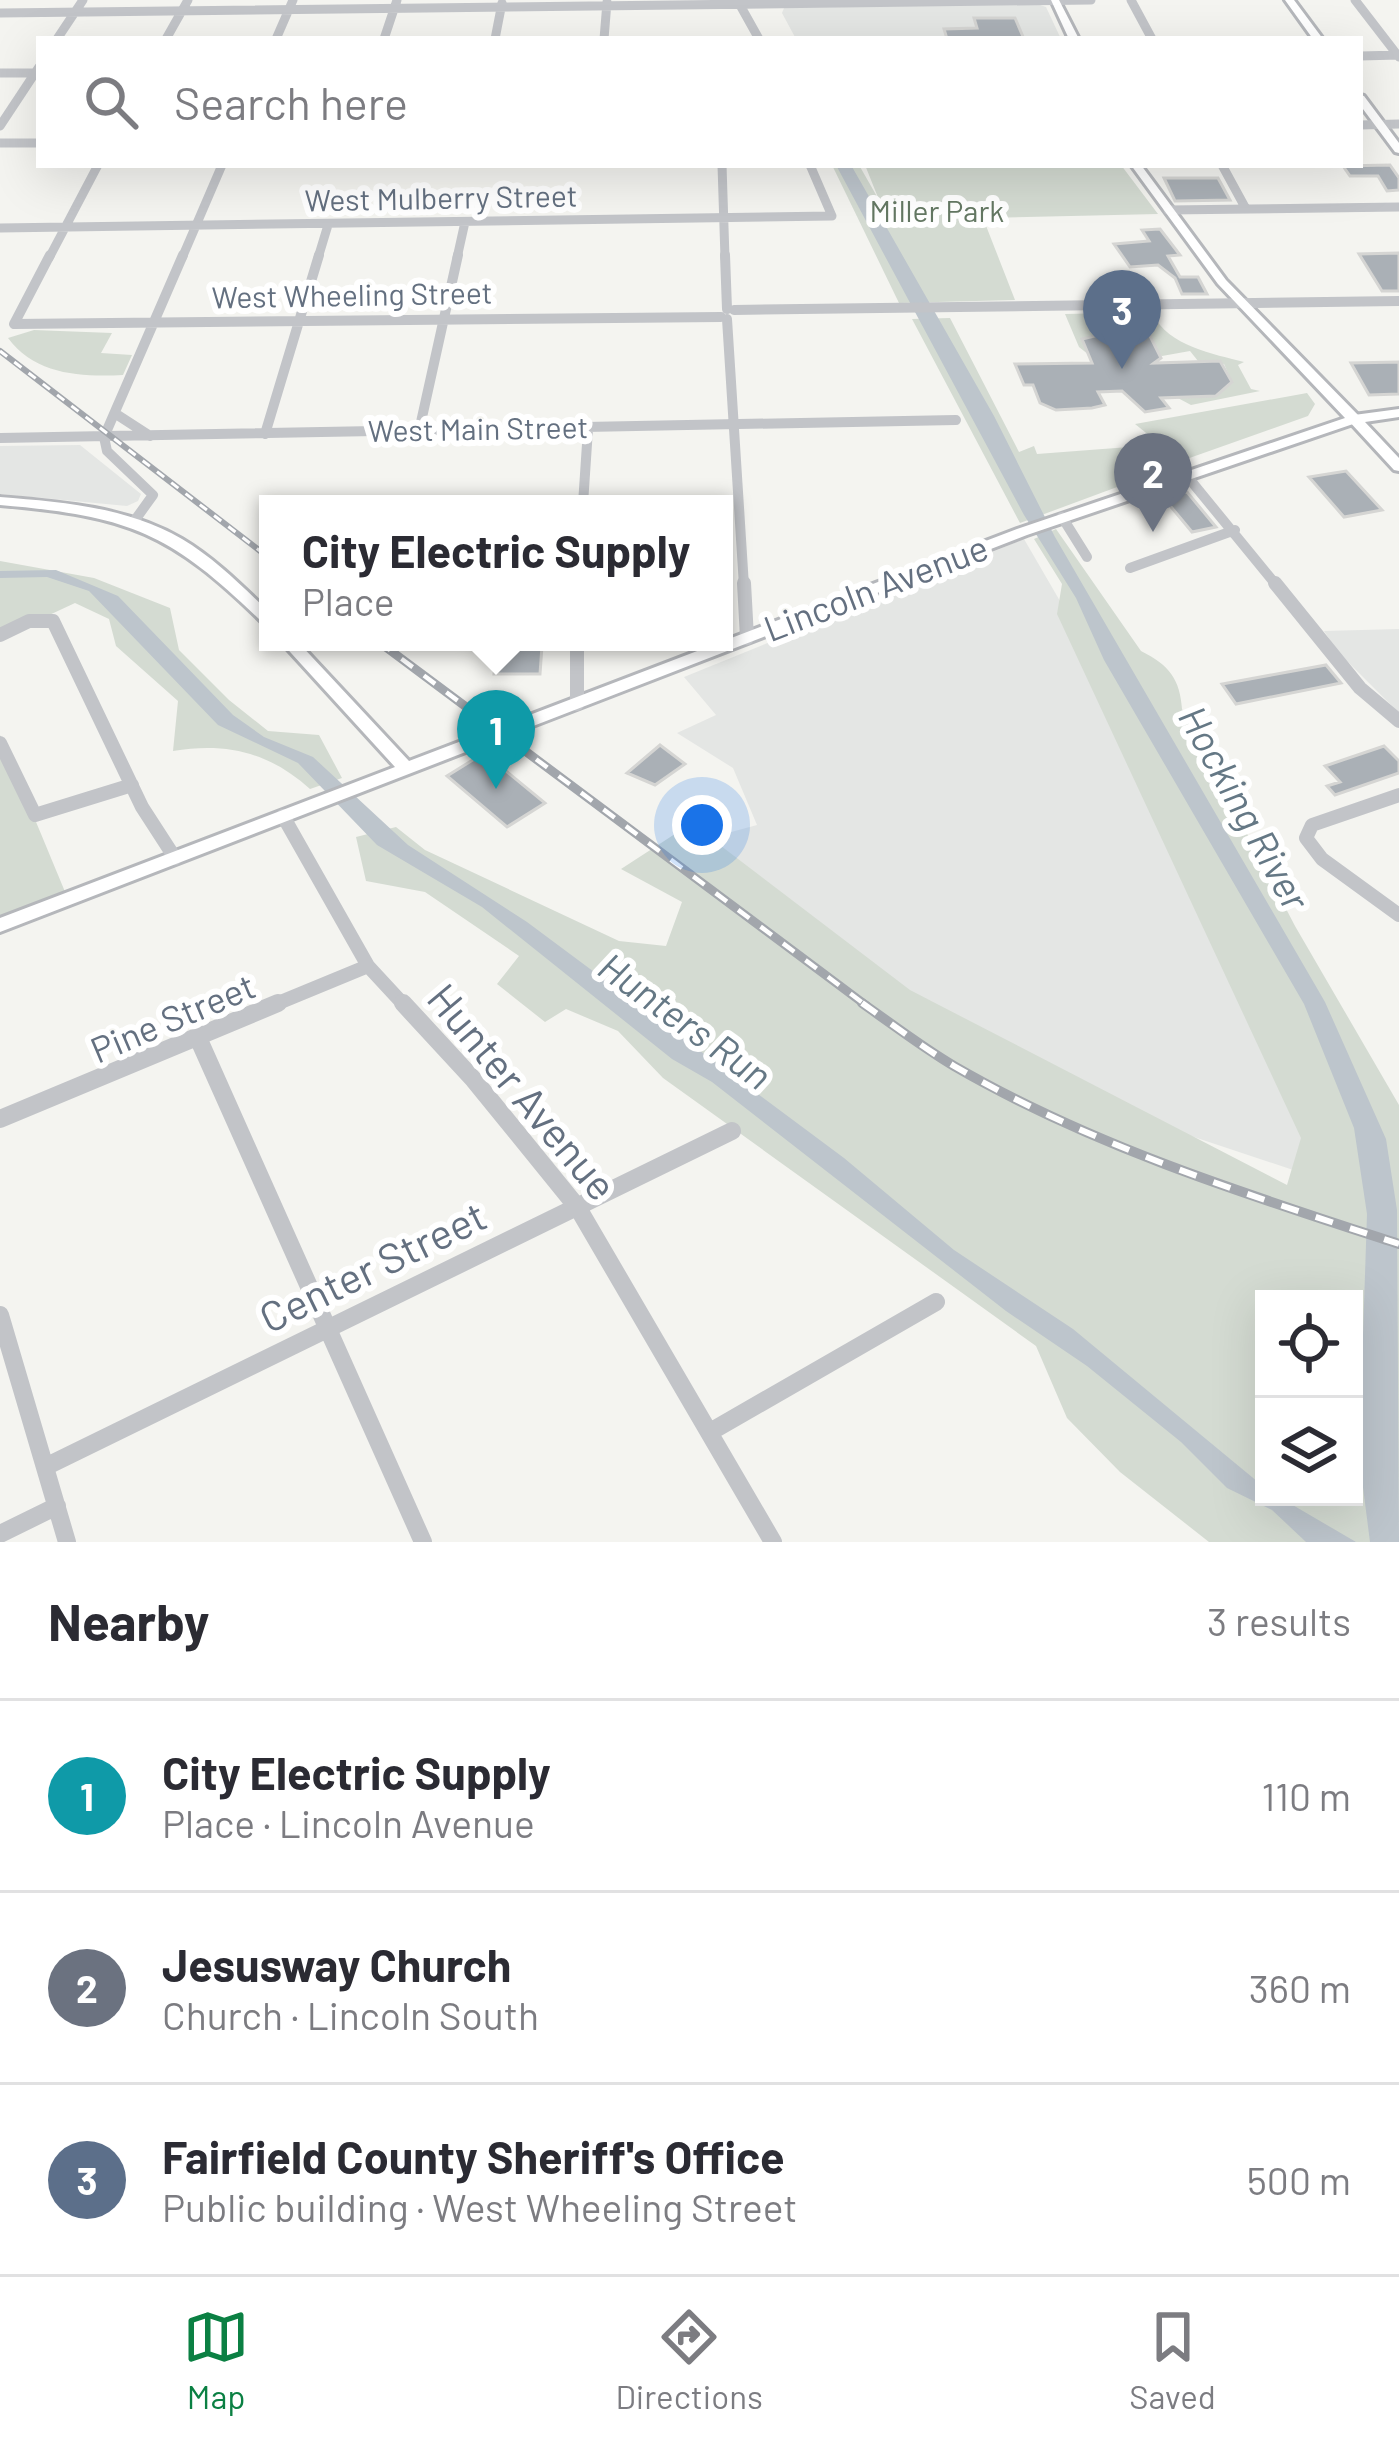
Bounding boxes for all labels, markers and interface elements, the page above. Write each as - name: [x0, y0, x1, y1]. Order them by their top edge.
- search box: [36, 36, 1363, 168]
- icon: search: [78, 69, 144, 135]
- text: Search here: [174, 75, 408, 129]
- street label: West Mulberry Street: [304, 177, 578, 217]
- park label: Miller Park: [870, 192, 1004, 228]
- pin: 3: [1083, 270, 1161, 369]
- street label: West Wheeling Street: [211, 274, 493, 314]
- street label: West Main Street: [367, 408, 588, 448]
- pin: 2: [1114, 433, 1192, 532]
- popup: [259, 495, 733, 651]
- text: City Electric Supply: [302, 523, 690, 577]
- street label: Lincoln Avenue: [757, 524, 993, 649]
- text: Place: [302, 577, 395, 624]
- pin: 1: [457, 690, 535, 789]
- water label: Hocking River: [1170, 697, 1321, 919]
- your location: [672, 795, 732, 855]
- water label: Hunters Run: [590, 941, 781, 1098]
- street label: Pine Street: [84, 963, 261, 1070]
- street label: Hunter Avenue: [419, 972, 628, 1209]
- street label: Center Street: [251, 1189, 494, 1342]
- map controls: [1255, 1290, 1363, 1506]
- button: locate: [1255, 1290, 1363, 1398]
- button: layers: [1255, 1398, 1363, 1506]
- text: Nearby: [48, 1590, 209, 1651]
- text: 3 results: [1207, 1597, 1351, 1644]
- text: City Electric Supply: [162, 1745, 551, 1799]
- text: 1: [80, 1772, 94, 1819]
- text: 110 m: [1261, 1772, 1351, 1819]
- text: Place · Lincoln Avenue: [162, 1799, 535, 1846]
- text: Jesusway Church: [162, 1937, 511, 1991]
- text: 2: [76, 1964, 98, 2011]
- text: 360 m: [1249, 1964, 1351, 2011]
- text: Church · Lincoln South: [162, 1991, 539, 2038]
- text: Fairfield County Sheriff's Office: [162, 2129, 785, 2183]
- text: 3: [76, 2156, 98, 2203]
- text: 500 m: [1247, 2156, 1351, 2203]
- text: Public building · West Wheeling Street: [162, 2183, 797, 2230]
- tab: Map: [183, 2304, 249, 2416]
- tab: Directions: [615, 2304, 763, 2416]
- tab: Saved: [1129, 2304, 1216, 2416]

